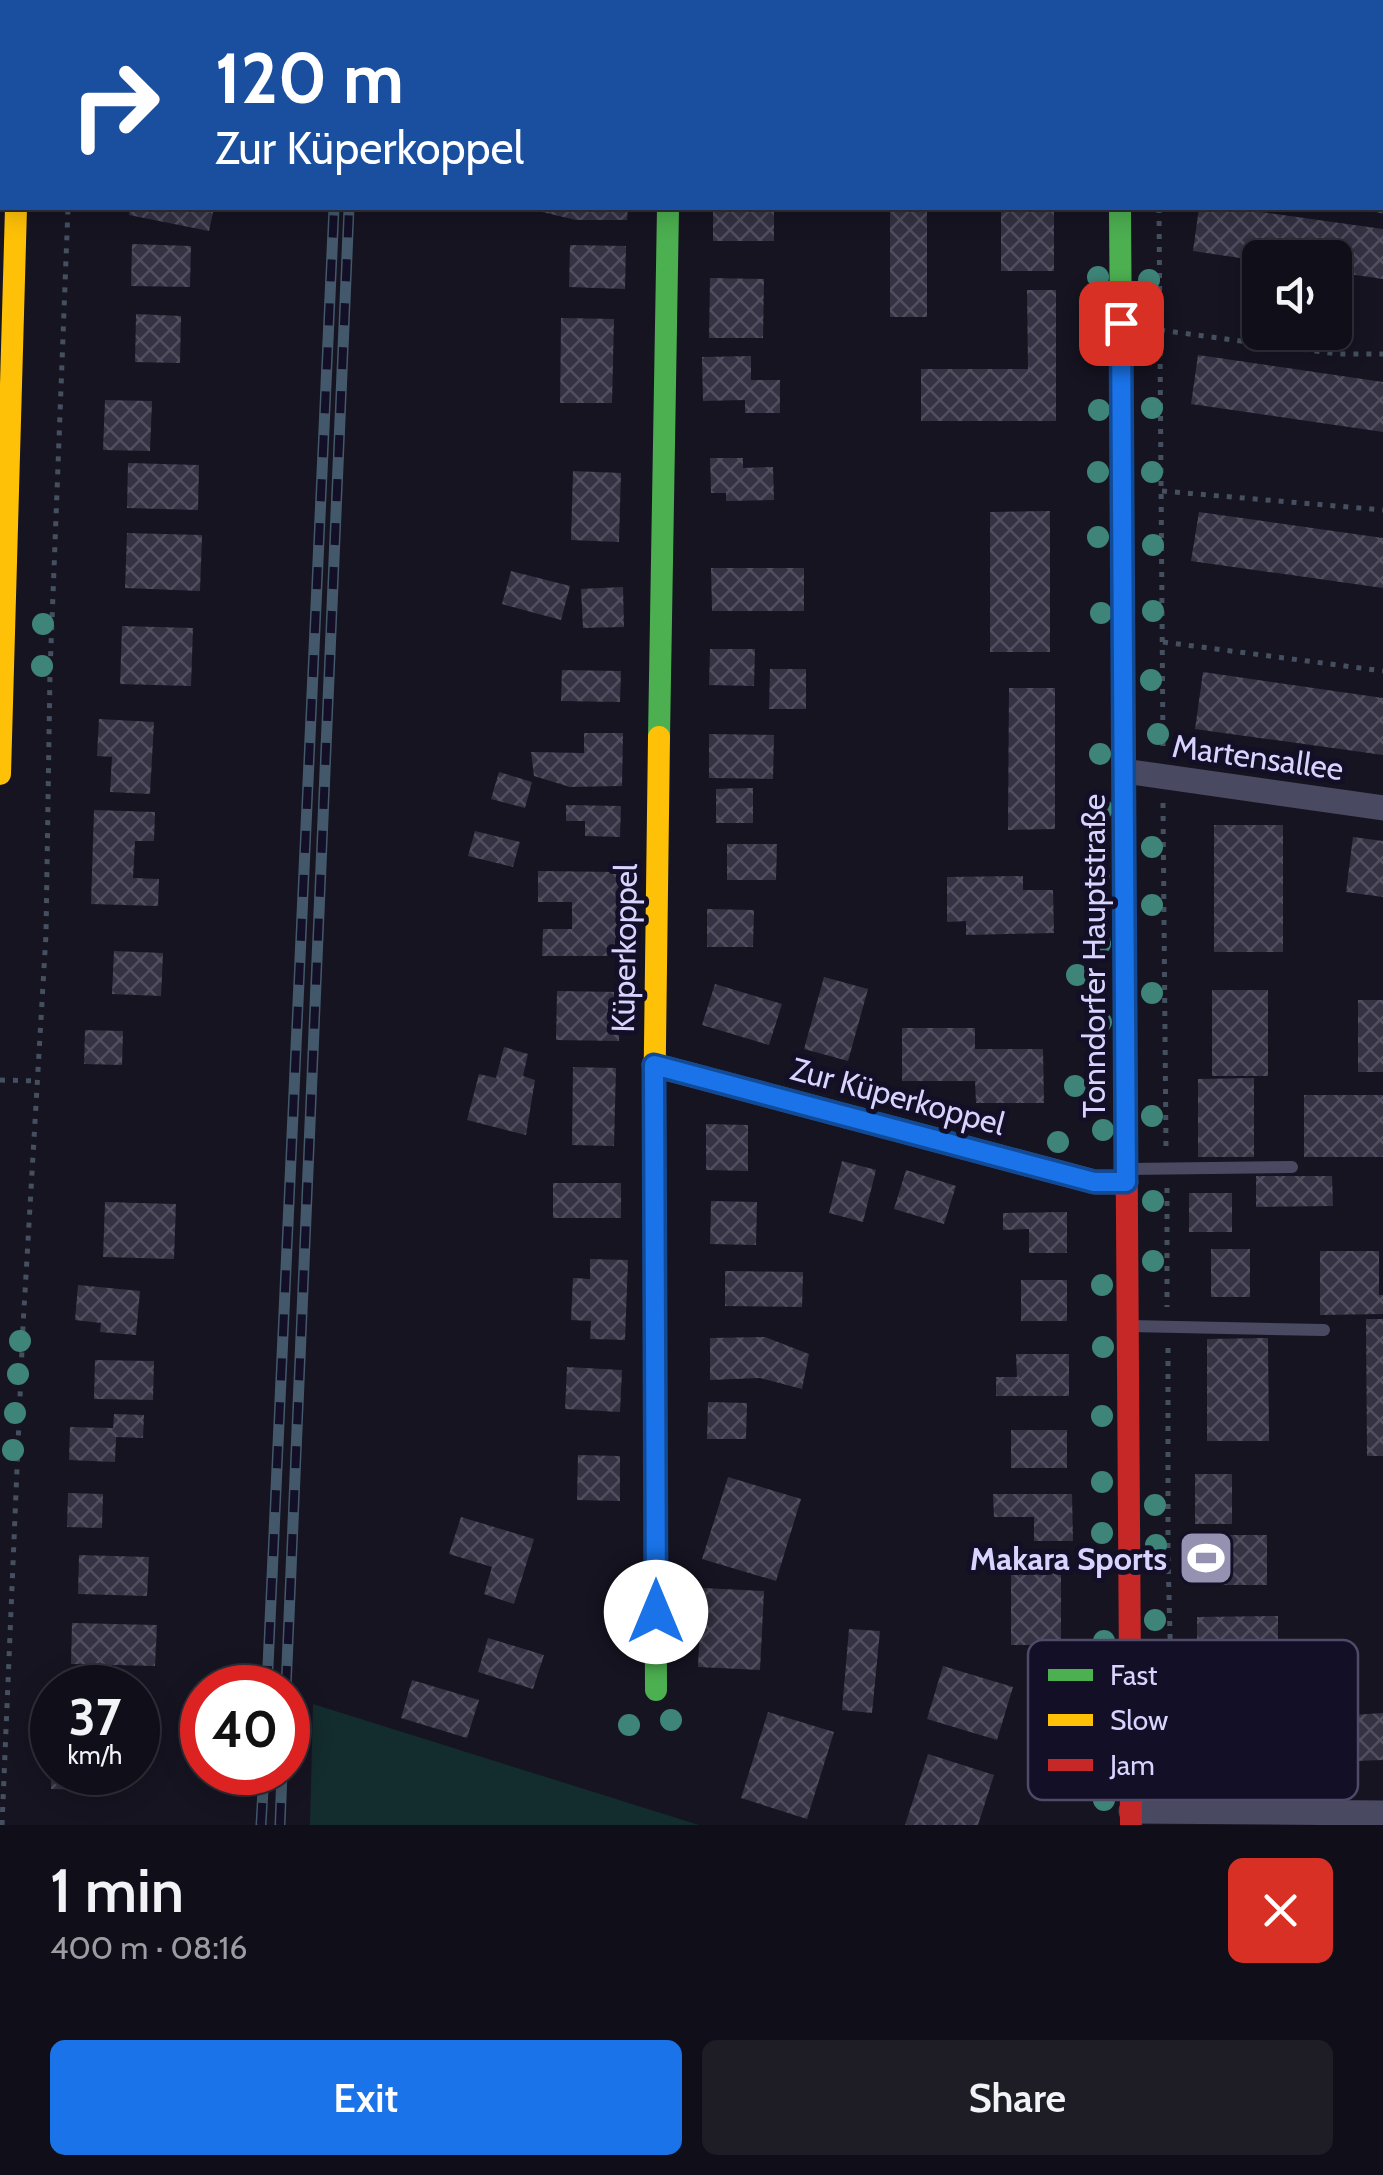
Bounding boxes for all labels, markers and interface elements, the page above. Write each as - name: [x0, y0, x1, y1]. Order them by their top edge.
- text: 120 m: [215, 35, 404, 121]
- icon: right: [50, 40, 180, 170]
- text: Zur Küperkoppel: [215, 121, 524, 175]
- map controls: [1242, 240, 1352, 350]
- button: sound: [1242, 240, 1352, 350]
- pin: [1079, 281, 1164, 366]
- icon: arrive: [1094, 296, 1149, 351]
- street label: Martensallee: [1170, 726, 1346, 788]
- street label: Tonndorfer Hauptstraße: [1074, 794, 1113, 1118]
- street label: Küperkoppel: [603, 863, 645, 1033]
- street label: Zur Küperkoppel: [787, 1049, 1010, 1143]
- sports icon: Makara Sports: [1176, 1528, 1236, 1588]
- place label: Makara Sports: [970, 1539, 1167, 1578]
- position arrow: [604, 1560, 708, 1664]
- legend: [1028, 1640, 1358, 1800]
- text: Fast: [1110, 1658, 1158, 1692]
- speed limit sign: 40: [180, 1665, 310, 1795]
- text: 37: [69, 1687, 121, 1748]
- text: Slow: [1110, 1703, 1168, 1737]
- text: km/h: [68, 1740, 122, 1770]
- text: Jam: [1109, 1748, 1155, 1782]
- text: 1 min: [50, 1854, 184, 1927]
- button: close: [1228, 1858, 1333, 1963]
- text: 400 m · 08:16: [50, 1928, 247, 1967]
- button: Exit: [50, 2040, 682, 2155]
- button: Share: [702, 2040, 1333, 2155]

